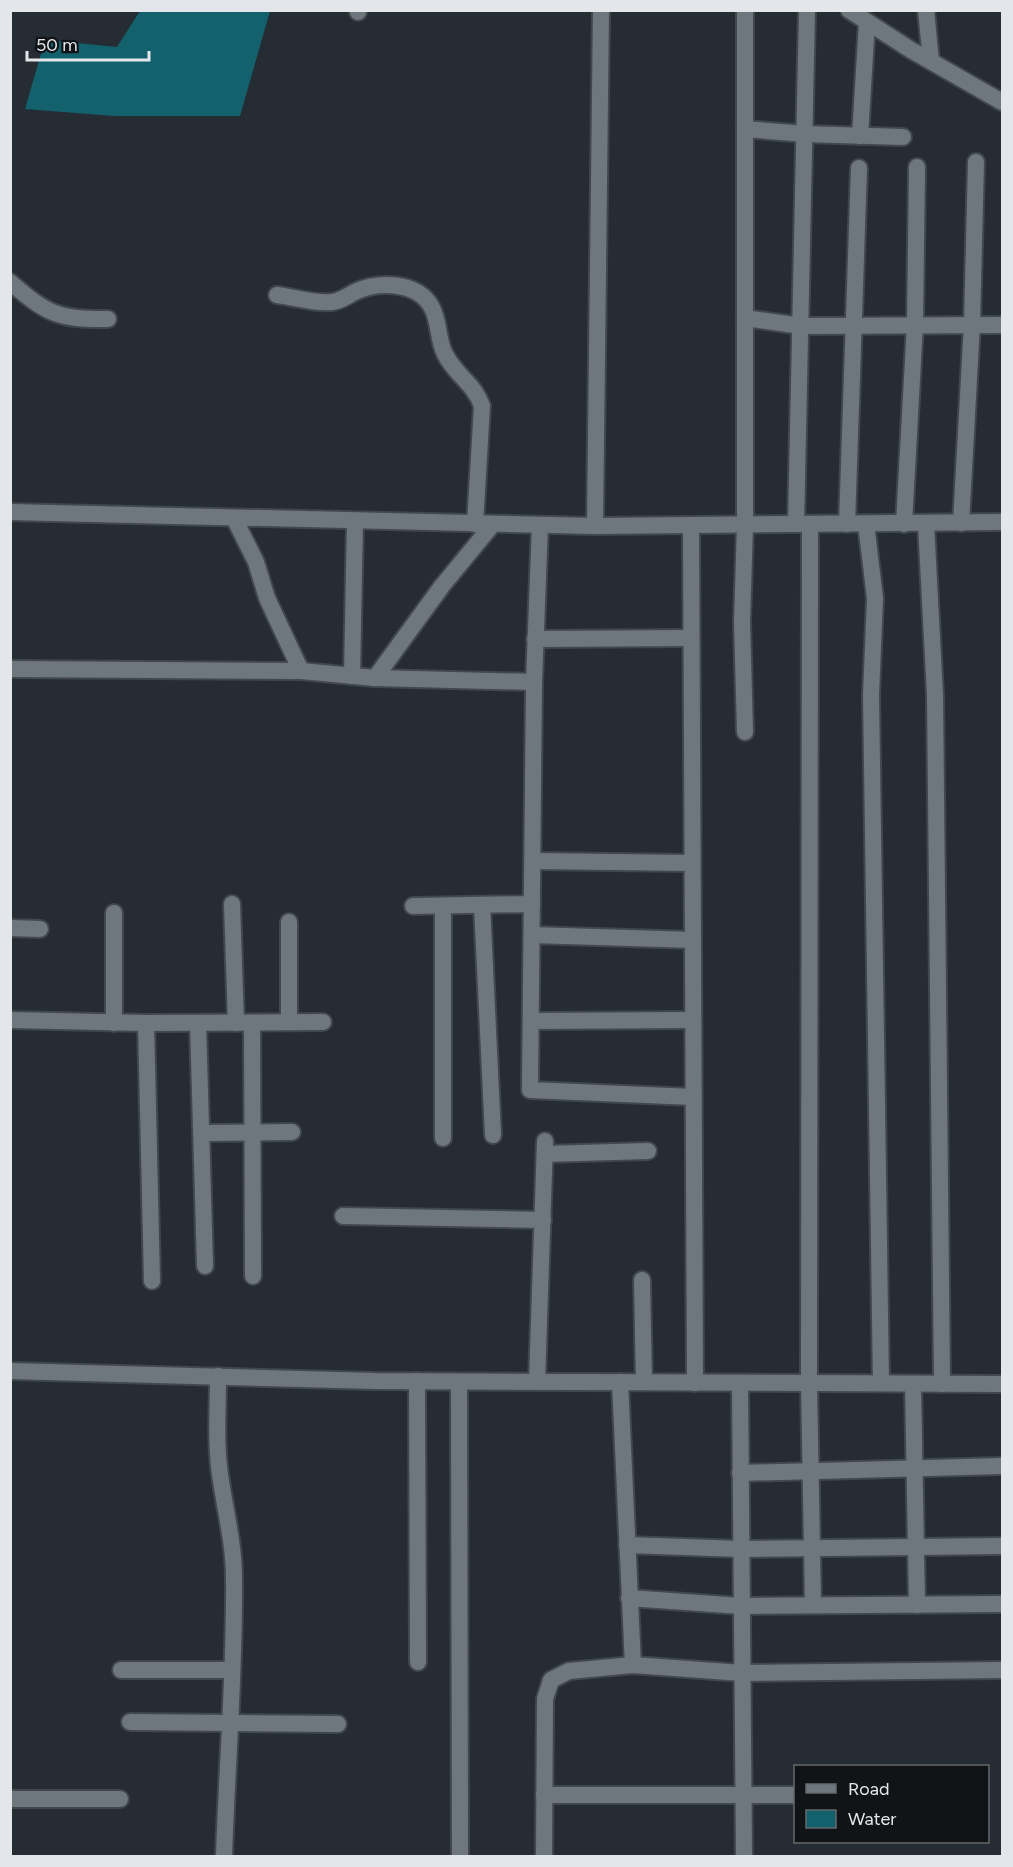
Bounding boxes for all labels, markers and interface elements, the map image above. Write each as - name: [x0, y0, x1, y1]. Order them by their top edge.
- scale bar: [27, 24, 148, 62]
- text: 50 m: [36, 34, 78, 56]
- legend: [794, 1765, 989, 1843]
- text: Road: [848, 1778, 889, 1800]
- text: Water: [848, 1808, 896, 1830]

